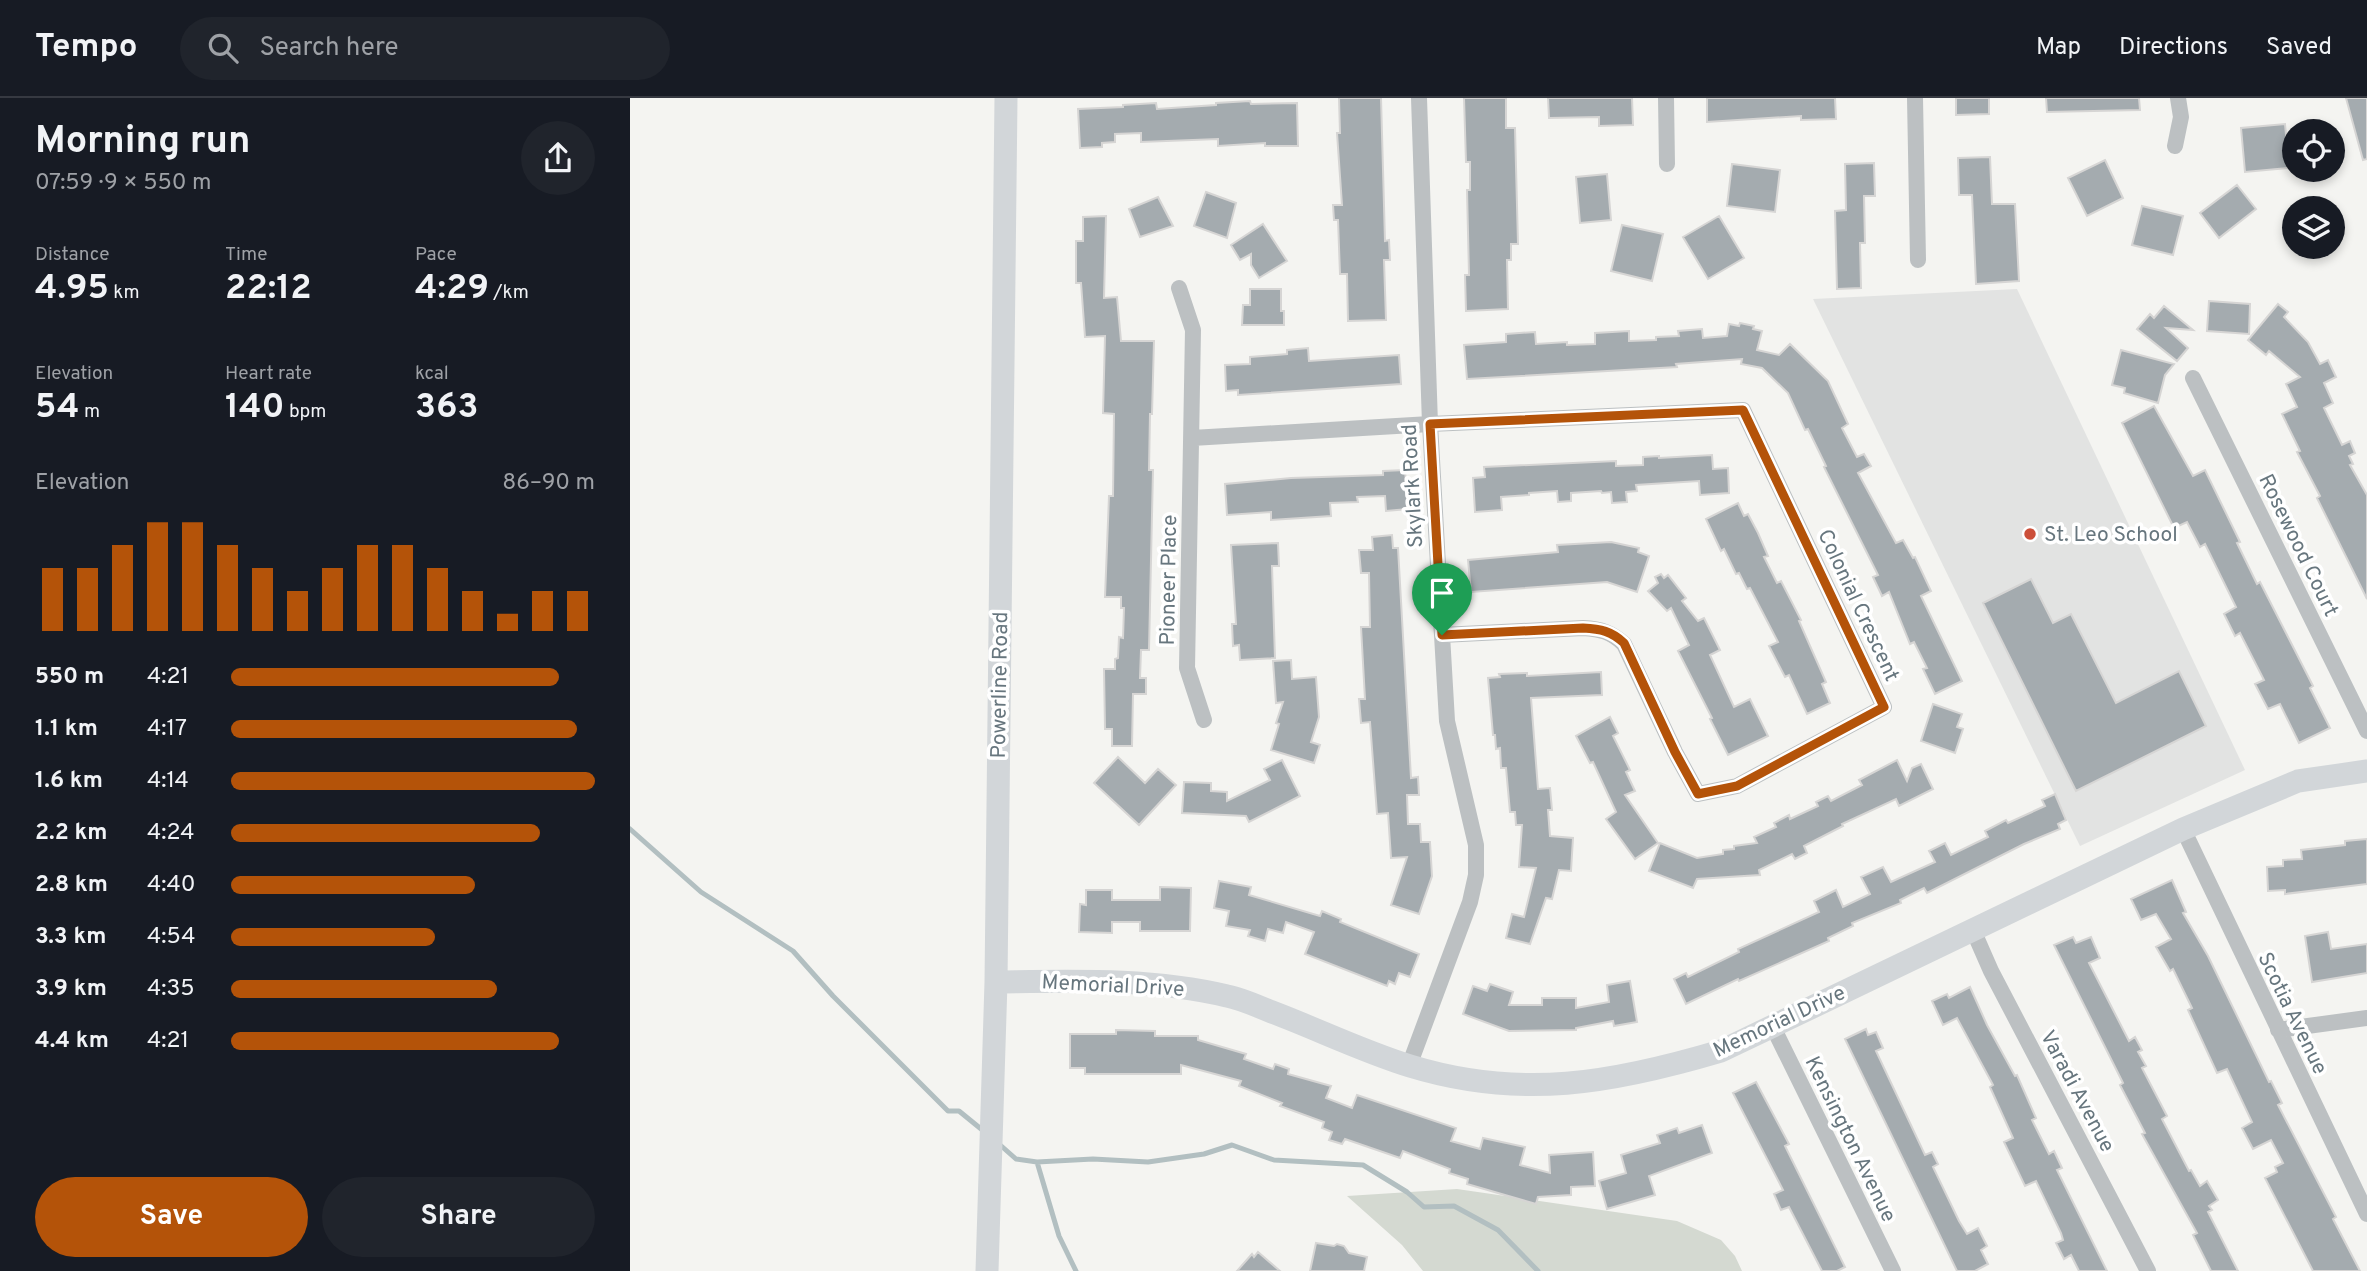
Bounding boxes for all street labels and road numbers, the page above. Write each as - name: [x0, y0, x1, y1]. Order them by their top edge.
- street label: Skylark Road: [1397, 423, 1430, 549]
- street label: Rosewood Court: [2252, 470, 2344, 621]
- street label: Pioneer Place: [1155, 514, 1184, 646]
- street label: Colonial Crescent: [1811, 525, 1905, 686]
- street label: Powerline Road: [986, 611, 1015, 759]
- street label: Scotia Avenue: [2250, 948, 2333, 1079]
- street label: Memorial Drive: [1041, 969, 1185, 1004]
- street label: Memorial Drive: [1709, 980, 1850, 1065]
- street label: Varadi Avenue: [2033, 1026, 2120, 1157]
- street label: Kensington Avenue: [1798, 1052, 1902, 1227]

